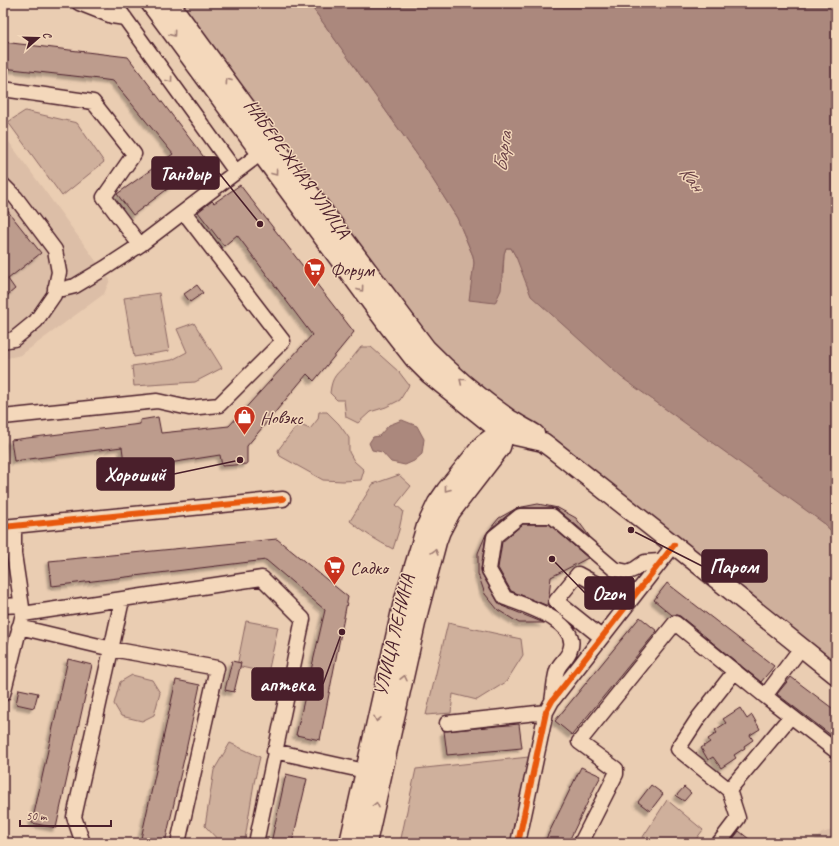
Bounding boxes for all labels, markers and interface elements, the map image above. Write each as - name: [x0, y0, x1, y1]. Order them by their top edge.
- north arrow: [18, 18, 58, 58]
- text: С: [40, 30, 55, 41]
- one-way arrow: [169, 30, 176, 37]
- one-way arrow: [165, 76, 173, 83]
- one-way arrow: [225, 79, 232, 86]
- street label: НАБЕРЕЖНАЯ УЛИЦА: [239, 94, 356, 243]
- water label: Барга: [487, 129, 518, 174]
- callout: Тандыр: [152, 157, 219, 189]
- water label: Кан: [674, 160, 711, 198]
- text: Тандыр: [160, 161, 212, 186]
- one-way arrow: [271, 168, 278, 175]
- supermarket icon: Форум: [302, 256, 328, 289]
- place label: Форум: [330, 258, 376, 282]
- one-way arrow: [356, 285, 364, 292]
- one-way arrow: [460, 379, 467, 386]
- shop icon: Новэкс: [232, 404, 258, 437]
- place label: Новэкс: [260, 406, 304, 430]
- callout: Хороший: [97, 458, 174, 490]
- text: Хороший: [105, 462, 167, 487]
- one-way arrow: [445, 484, 452, 491]
- one-way arrow: [430, 549, 439, 556]
- callout: Паром: [702, 550, 767, 582]
- supermarket icon: Садко: [322, 554, 348, 587]
- text: Паром: [710, 554, 760, 579]
- place label: Садко: [350, 556, 390, 580]
- street label: УЛИЦА ЛЕНИНА: [368, 572, 420, 698]
- callout: Ozon: [585, 577, 634, 609]
- text: Ozon: [592, 581, 627, 606]
- callout: аптека: [252, 668, 323, 700]
- text: аптека: [260, 672, 317, 697]
- one-way arrow: [399, 675, 407, 681]
- one-way arrow: [373, 716, 381, 722]
- scale bar: [20, 802, 111, 828]
- one-way arrow: [371, 802, 379, 808]
- text: 50 m: [26, 808, 48, 824]

